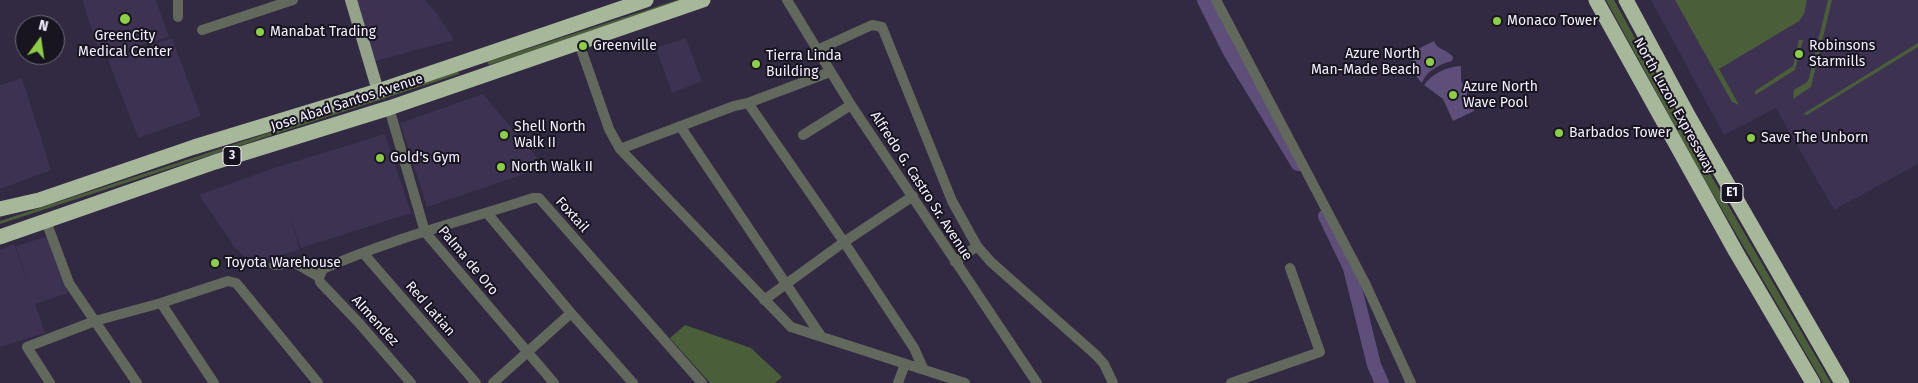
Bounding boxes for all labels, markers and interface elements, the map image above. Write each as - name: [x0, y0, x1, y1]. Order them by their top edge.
- marker: GreenCity Medical Center: [118, 12, 132, 26]
- place label: Monaco Tower: [1507, 13, 1598, 29]
- north arrow: [15, 15, 65, 65]
- marker: Monaco Tower: [1491, 15, 1503, 27]
- text: N: [37, 17, 50, 35]
- place label: Manabat Trading: [270, 24, 376, 40]
- marker: Manabat Trading: [254, 26, 266, 38]
- place label: GreenCity Medical Center: [78, 28, 172, 60]
- street label: North Luzon Expressway: [1629, 35, 1719, 177]
- place label: Greenville: [593, 38, 657, 54]
- place label: Robinsons Starmills: [1809, 38, 1875, 70]
- marker: Greenville: [577, 40, 589, 52]
- place label: Azure North Man-Made Beach: [1311, 46, 1420, 78]
- place label: Tierra Linda Building: [766, 48, 842, 80]
- marker: Robinsons Starmills: [1793, 48, 1805, 60]
- marker: Azure North Man-Made Beach: [1424, 56, 1436, 68]
- marker: Tierra Linda Building: [750, 58, 762, 70]
- street label: Jose Abad Santos Avenue: [269, 70, 425, 136]
- place label: Azure North Wave Pool: [1463, 79, 1538, 111]
- marker: Azure North Wave Pool: [1447, 89, 1459, 101]
- street label: Alfredo G. Castro Sr. Avenue: [866, 108, 976, 264]
- place label: Shell North Walk II: [514, 119, 586, 152]
- place label: Barbados Tower: [1569, 125, 1671, 141]
- marker: Barbados Tower: [1553, 127, 1565, 139]
- marker: Shell North Walk II: [498, 129, 510, 141]
- place label: Save The Unborn: [1761, 130, 1869, 146]
- marker: Save The Unborn: [1745, 132, 1757, 144]
- road number: 3: [223, 146, 241, 166]
- place label: Gold's Gym: [390, 150, 460, 166]
- marker: Gold's Gym: [374, 152, 386, 164]
- place label: North Walk II: [511, 159, 593, 175]
- marker: North Walk II: [495, 161, 507, 173]
- road number: E1: [1721, 184, 1743, 202]
- street label: Foxtail: [552, 194, 592, 236]
- street label: Palma de Oro: [434, 223, 502, 299]
- place label: Toyota Warehouse: [225, 255, 341, 271]
- marker: Toyota Warehouse: [209, 257, 221, 269]
- street label: Red Latian: [402, 278, 458, 340]
- street label: Almendez: [348, 292, 402, 350]

